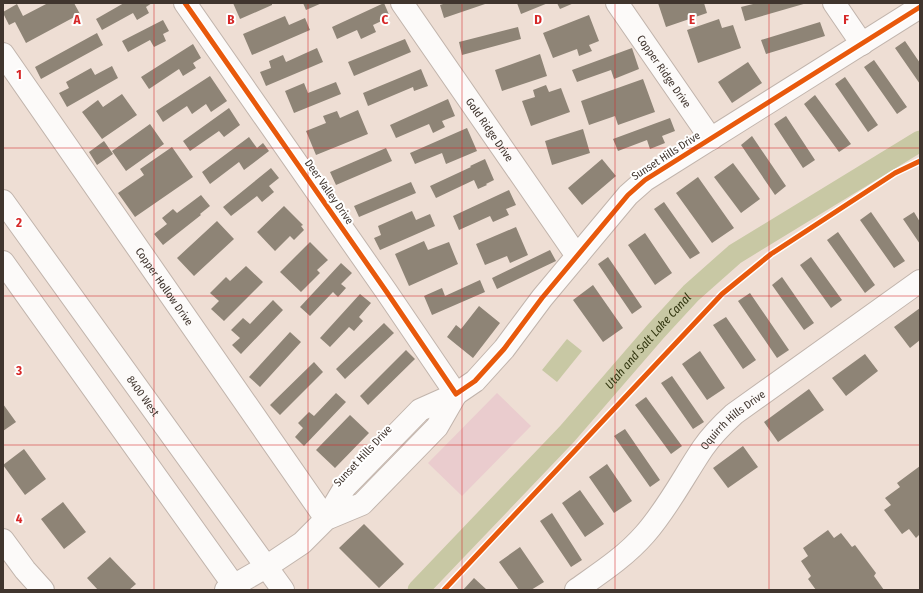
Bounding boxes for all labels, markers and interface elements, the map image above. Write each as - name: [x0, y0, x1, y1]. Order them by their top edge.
- text: A: [72, 12, 81, 27]
- text: B: [227, 12, 235, 27]
- text: C: [382, 12, 389, 27]
- text: D: [534, 12, 542, 27]
- text: E: [689, 12, 695, 27]
- text: F: [843, 12, 849, 27]
- street label: Copper Ridge Drive: [634, 32, 694, 110]
- text: 1: [16, 67, 22, 82]
- street label: Gold Ridge Drive: [463, 95, 516, 164]
- street label: Sunset Hills Drive: [629, 129, 703, 183]
- street label: Deer Valley Drive: [302, 157, 356, 227]
- text: 2: [15, 215, 22, 230]
- street label: Copper Hollow Drive: [133, 245, 196, 328]
- water label: Utah and Salt Lake Canal: [602, 290, 694, 392]
- text: 3: [15, 363, 22, 378]
- street label: 8400 West: [124, 373, 162, 419]
- street label: Oquirrh Hills Drive: [697, 387, 768, 452]
- street label: Sunset Hills Drive: [331, 423, 395, 489]
- text: 4: [16, 511, 23, 526]

